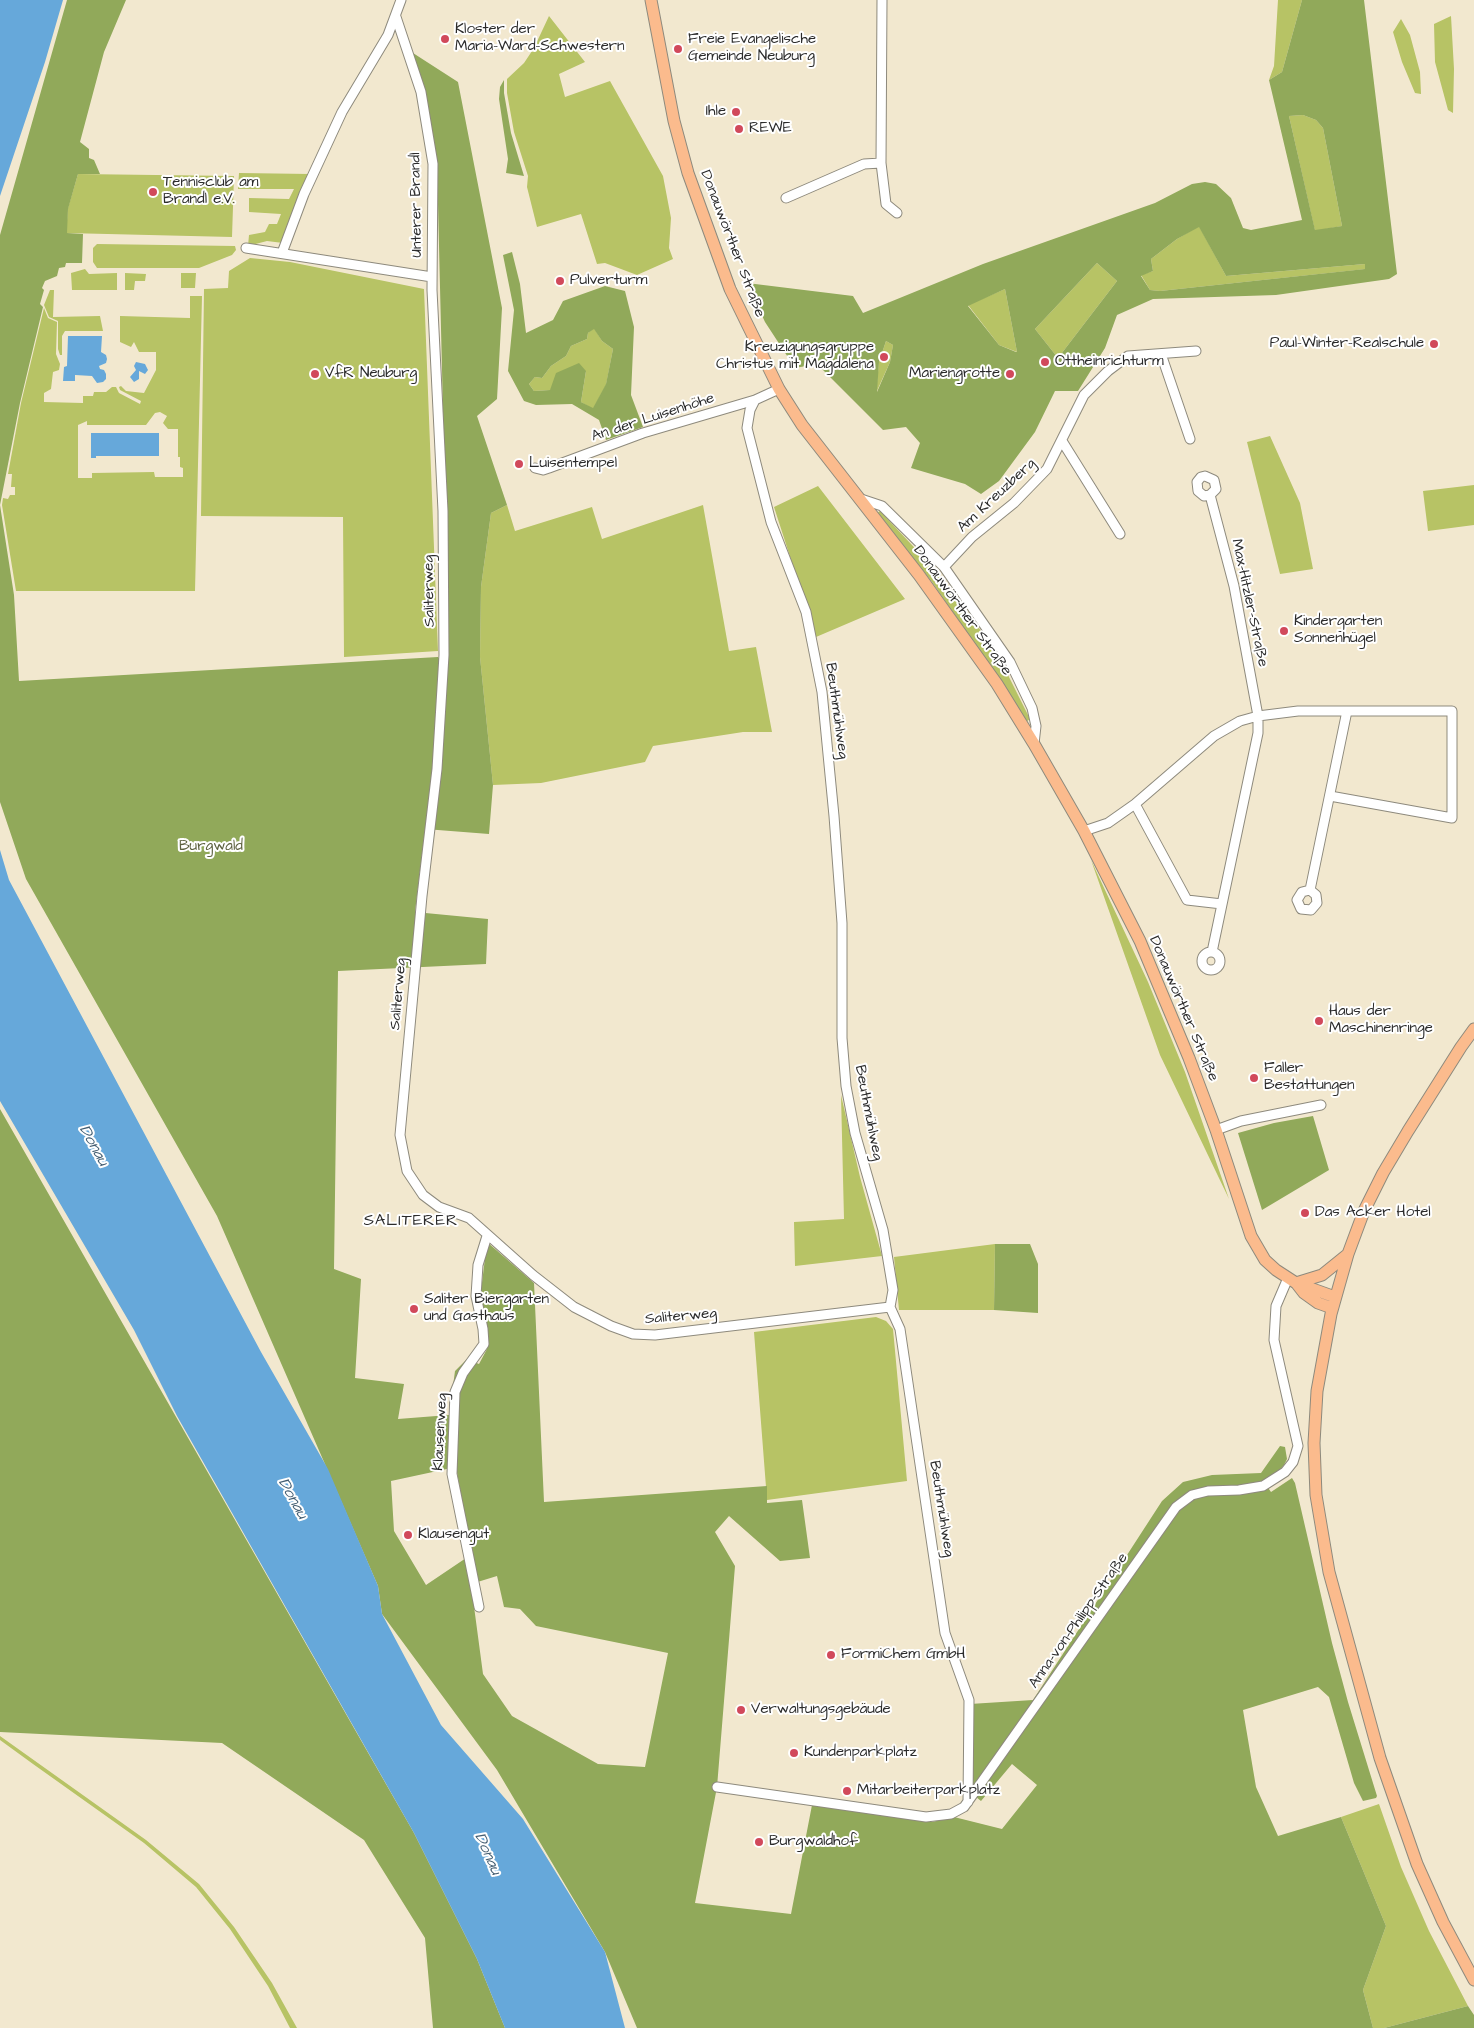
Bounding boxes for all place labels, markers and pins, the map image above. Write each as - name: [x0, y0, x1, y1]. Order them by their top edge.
- place label: Kloster der Maria-Ward-Schwestern: [455, 21, 625, 56]
- place label: Freie Evangelische Gemeinde Neuburg: [688, 31, 816, 66]
- marker: Kloster der Maria-Ward-Schwestern: [439, 33, 451, 45]
- marker: Freie Evangelische Gemeinde Neuburg: [672, 43, 684, 55]
- place label: Ihle: [706, 103, 726, 121]
- marker: Ihle: [730, 106, 742, 118]
- place label: REWE: [749, 120, 792, 138]
- marker: REWE: [733, 123, 745, 135]
- place label: Tennisclub am Brandl e.V.: [163, 174, 258, 209]
- marker: Tennisclub am Brandl e.V.: [147, 186, 159, 198]
- place label: Pulverturm: [570, 272, 647, 290]
- marker: Pulverturm: [554, 275, 566, 287]
- place label: Paul-Winter-Realschule: [1270, 335, 1424, 353]
- marker: Paul-Winter-Realschule: [1428, 338, 1440, 350]
- place label: Kreuzigungsgruppe Christus mit Magdalena: [716, 339, 874, 374]
- marker: Kreuzigungsgruppe Christus mit Magdalena: [878, 351, 890, 363]
- place label: Ottheinrichturm: [1055, 353, 1164, 371]
- marker: Ottheinrichturm: [1039, 356, 1051, 368]
- place label: VfR Neuburg: [325, 365, 417, 383]
- place label: Mariengrotte: [909, 365, 1000, 383]
- marker: VfR Neuburg: [309, 368, 321, 380]
- marker: Mariengrotte: [1004, 368, 1016, 380]
- place label: Luisentempel: [529, 455, 617, 473]
- marker: Luisentempel: [513, 458, 525, 470]
- place label: Kindergarten Sonnenhügel: [1294, 613, 1382, 648]
- marker: Kindergarten Sonnenhügel: [1278, 625, 1290, 637]
- place label: Haus der Maschinenringe: [1329, 1003, 1433, 1038]
- marker: Haus der Maschinenringe: [1313, 1015, 1325, 1027]
- place label: Faller Bestattungen: [1264, 1060, 1355, 1095]
- marker: Faller Bestattungen: [1248, 1072, 1260, 1084]
- place label: Das Acker Hotel: [1315, 1204, 1431, 1222]
- marker: Das Acker Hotel: [1299, 1207, 1311, 1219]
- place label: Saliter Biergarten und Gasthaus: [424, 1291, 549, 1326]
- marker: Saliter Biergarten und Gasthaus: [408, 1303, 420, 1315]
- place label: Klausengut: [418, 1526, 489, 1544]
- marker: Klausengut: [402, 1529, 414, 1541]
- place label: FormiChem GmbH: [841, 1646, 965, 1664]
- marker: FormiChem GmbH: [825, 1649, 837, 1661]
- place label: Verwaltungsgebäude: [751, 1701, 891, 1719]
- marker: Verwaltungsgebäude: [735, 1704, 747, 1716]
- place label: Kundenparkplatz: [804, 1744, 917, 1762]
- marker: Kundenparkplatz: [788, 1747, 800, 1759]
- place label: Mitarbeiterparkplatz: [857, 1782, 1000, 1800]
- marker: Mitarbeiterparkplatz: [841, 1785, 853, 1797]
- place label: Burgwaldhof: [769, 1833, 858, 1851]
- marker: Burgwaldhof: [753, 1836, 765, 1848]

